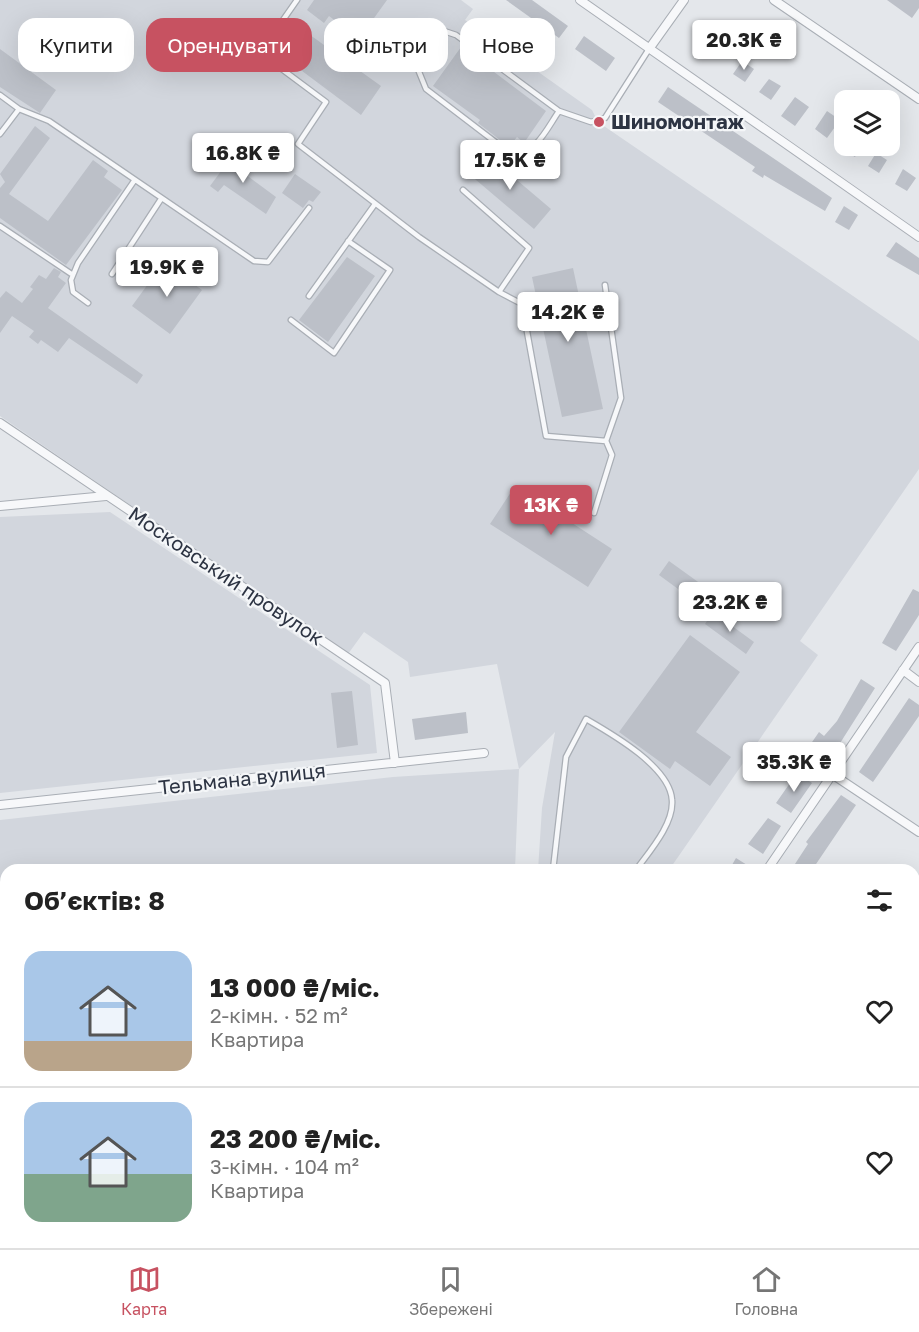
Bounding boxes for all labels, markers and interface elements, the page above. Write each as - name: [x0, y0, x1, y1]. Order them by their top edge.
- chip: Купити: [18, 18, 134, 72]
- chip: Орендувати: [146, 18, 312, 72]
- chip: Фільтри: [324, 18, 448, 72]
- chip: Нове: [460, 18, 555, 72]
- pin: 20.3K ₴: [689, 20, 799, 71]
- text: 20.3K ₴: [706, 27, 782, 51]
- map controls: [834, 90, 900, 156]
- button: layers: [834, 90, 900, 156]
- place label: Шиномонтаж: [611, 109, 744, 133]
- marker: Шиномонтаж: [592, 115, 606, 129]
- pin: 16.8K ₴: [188, 133, 298, 184]
- text: 16.8K ₴: [206, 140, 280, 164]
- pin: 17.5K ₴: [455, 140, 565, 191]
- text: 17.5K ₴: [474, 147, 546, 171]
- pin: 19.9K ₴: [112, 247, 222, 298]
- text: 19.9K ₴: [130, 254, 204, 278]
- pin: 14.2K ₴: [513, 292, 623, 343]
- text: 14.2K ₴: [531, 299, 605, 323]
- pin: 13K ₴: [509, 485, 593, 536]
- text: 13K ₴: [524, 492, 578, 516]
- street label: Московський провулок: [125, 501, 329, 649]
- pin: 23.2K ₴: [675, 582, 785, 633]
- text: 23.2K ₴: [693, 589, 767, 613]
- pin: 35.3K ₴: [739, 742, 849, 793]
- text: 35.3K ₴: [757, 749, 831, 773]
- street label: Тельмана вулиця: [157, 757, 327, 799]
- icon: filters: [863, 884, 896, 917]
- text: Об’єктів: 8: [24, 885, 165, 916]
- text: 13 000 ₴/міс.: [210, 972, 380, 1003]
- icon: home: [72, 975, 144, 1047]
- icon: heart: [863, 995, 896, 1028]
- text: 2-кімн. · 52 m²: [210, 1003, 348, 1027]
- text: Квартира: [210, 1027, 304, 1051]
- text: 23 200 ₴/міс.: [210, 1123, 381, 1154]
- icon: home: [72, 1126, 144, 1198]
- icon: heart: [863, 1146, 896, 1179]
- text: 3-кімн. · 104 m²: [210, 1154, 359, 1178]
- text: Квартира: [210, 1178, 304, 1202]
- tab: Карта: [121, 1263, 167, 1319]
- tab: Збережені: [409, 1263, 493, 1319]
- tab: Головна: [735, 1263, 798, 1319]

